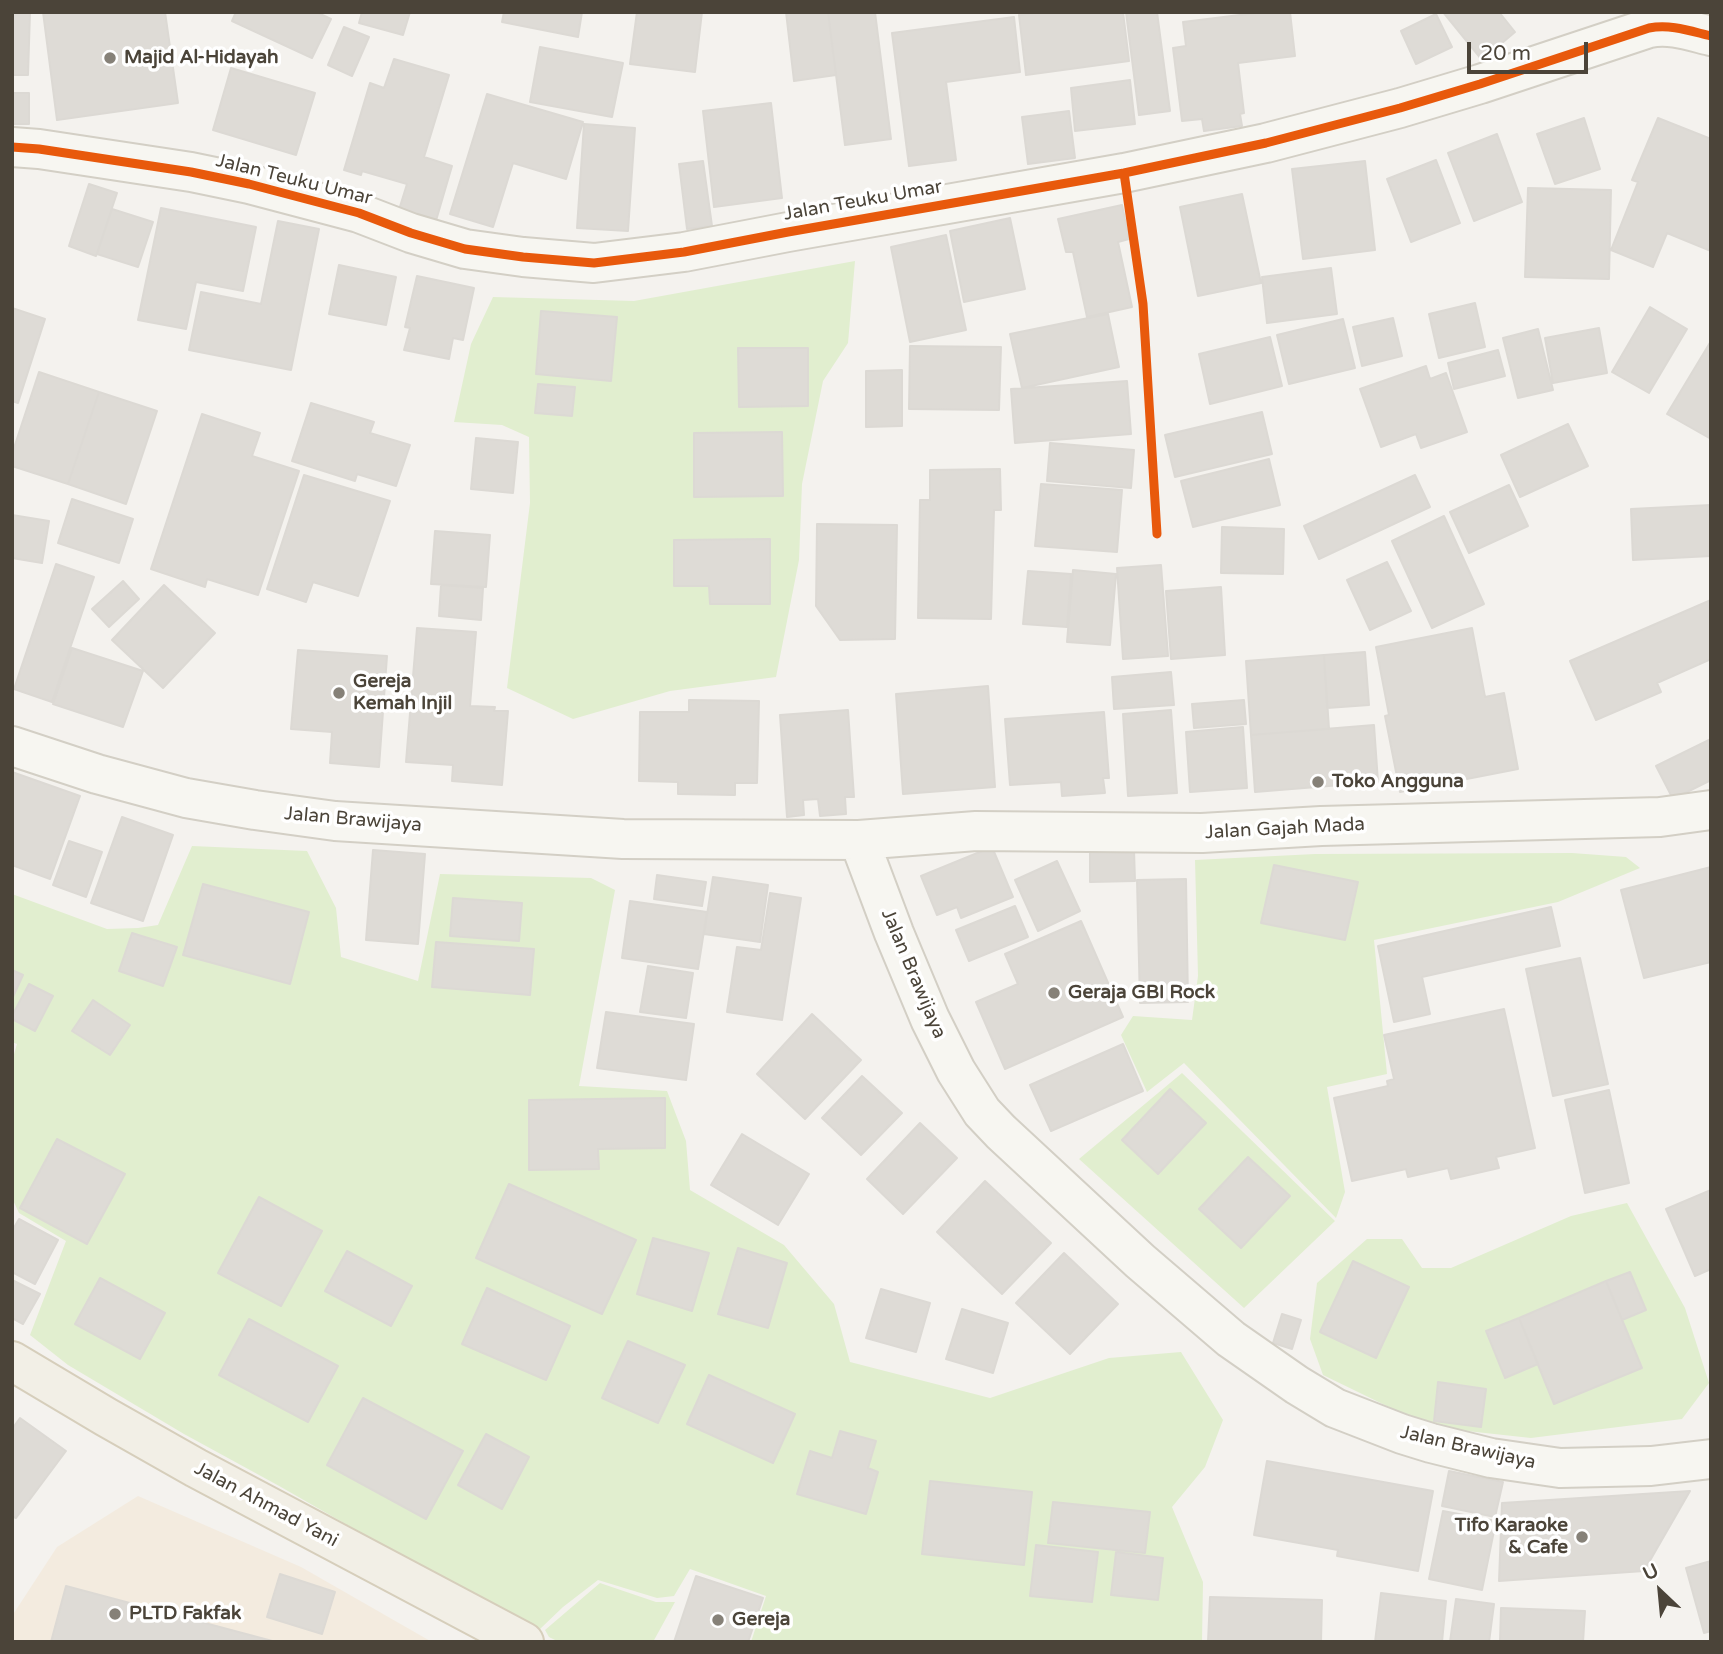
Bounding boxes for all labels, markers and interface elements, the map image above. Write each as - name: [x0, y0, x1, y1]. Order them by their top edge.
- scale bar: [1471, 28, 1592, 72]
- text: 20 m: [1480, 41, 1531, 66]
- place label: Majid Al-Hidayah: [124, 47, 279, 69]
- marker: Majid Al-Hidayah: [102, 50, 118, 66]
- street label: Jalan Teuku Umar: [213, 150, 375, 210]
- street label: Jalan Teuku Umar: [782, 176, 944, 226]
- place label: Gereja Kemah Injil: [353, 671, 452, 715]
- marker: Gereja Kemah Injil: [331, 685, 347, 701]
- place label: Toko Angguna: [1332, 771, 1464, 793]
- marker: Toko Angguna: [1310, 774, 1326, 790]
- street label: Jalan Brawijaya: [283, 803, 423, 837]
- street label: Jalan Gajah Mada: [1204, 813, 1366, 845]
- street label: Jalan Brawijaya: [876, 906, 950, 1042]
- place label: Geraja GBI Rock: [1068, 982, 1215, 1004]
- marker: Geraja GBI Rock: [1046, 985, 1062, 1001]
- street label: Jalan Brawijaya: [1398, 1421, 1538, 1475]
- street label: Jalan Ahmad Yani: [190, 1457, 342, 1553]
- place label: Tifo Karaoke & Cafe: [1455, 1515, 1568, 1559]
- marker: Tifo Karaoke & Cafe: [1574, 1529, 1590, 1545]
- north arrow: [1625, 1556, 1695, 1626]
- text: U: [1639, 1559, 1662, 1585]
- place label: PLTD Fakfak: [129, 1603, 241, 1625]
- marker: PLTD Fakfak: [107, 1606, 123, 1622]
- place label: Gereja: [732, 1609, 790, 1631]
- marker: Gereja: [710, 1612, 726, 1628]

